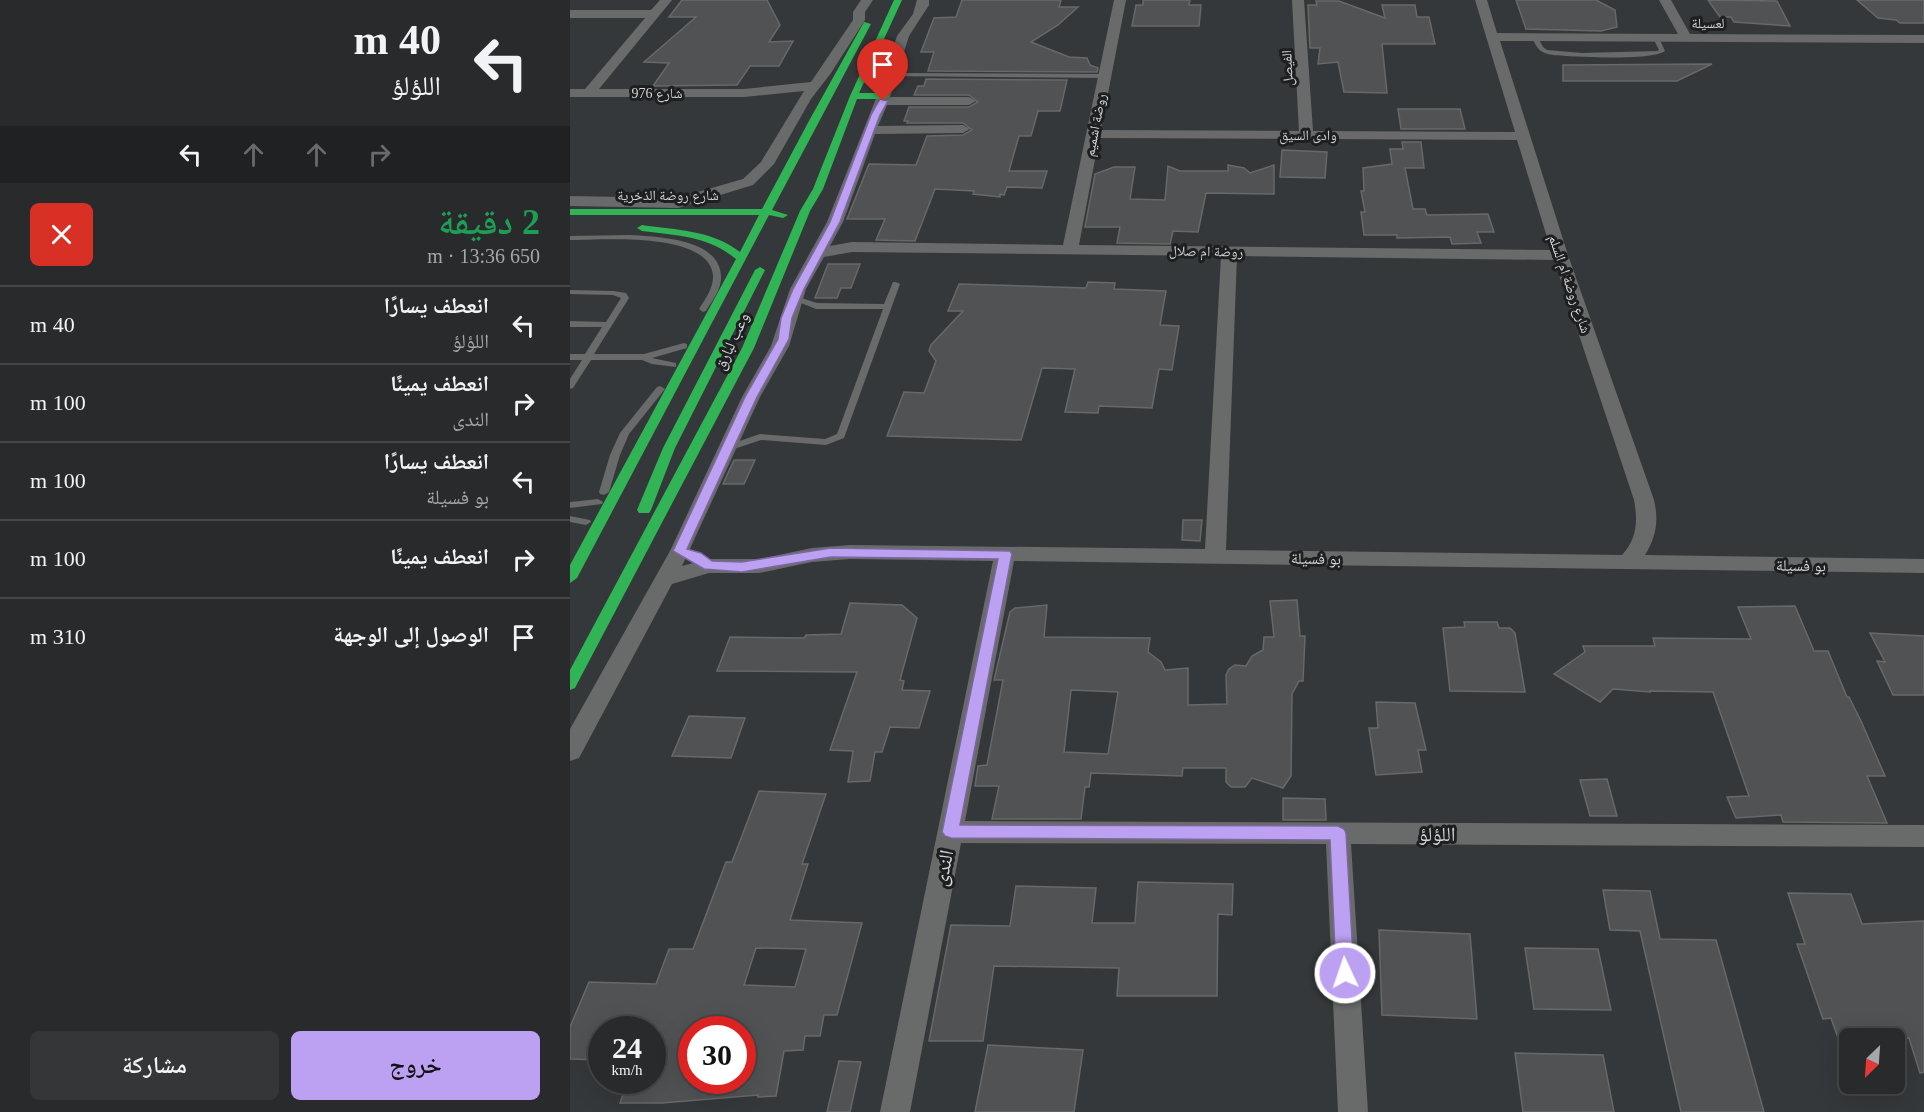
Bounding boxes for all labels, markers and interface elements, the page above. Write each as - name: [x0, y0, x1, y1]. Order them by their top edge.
- street label: لعسيلة: [1692, 16, 1724, 31]
- text: 40 m: [354, 17, 441, 63]
- icon: left: [462, 24, 540, 102]
- pin: [857, 39, 908, 101]
- icon: arrive: [866, 48, 899, 81]
- street label: الفيصل: [1279, 50, 1297, 86]
- text: اللؤلؤ: [391, 71, 441, 101]
- street label: شارع 976: [631, 86, 683, 103]
- street label: روضة اشميم: [1082, 92, 1111, 158]
- street label: وادى السيق: [1279, 128, 1337, 145]
- icon: left: [174, 138, 207, 171]
- icon: ahead: [237, 138, 270, 171]
- icon: ahead: [300, 138, 333, 171]
- icon: right: [363, 138, 396, 171]
- street label: شارع روضة الذخرية: [617, 188, 719, 205]
- text: 2 دقيقة: [438, 202, 540, 242]
- button: close: [30, 203, 93, 266]
- street label: شارع روضة ام السلم: [1544, 233, 1593, 336]
- street label: روضة ام صلال: [1169, 243, 1243, 262]
- text: 650 m · 13:36: [427, 245, 540, 267]
- text: انعطف يسارًا: [384, 293, 489, 318]
- icon: left: [507, 309, 540, 342]
- street label: وعب لبارق: [711, 310, 754, 373]
- text: 40 m: [30, 312, 75, 337]
- text: اللؤلؤ: [452, 330, 489, 352]
- text: انعطف يمينًا: [390, 371, 489, 396]
- icon: right: [507, 387, 540, 420]
- text: 100 m: [30, 390, 86, 415]
- text: الندى: [452, 408, 489, 430]
- text: انعطف يسارًا: [384, 449, 489, 474]
- icon: left: [507, 465, 540, 498]
- text: 100 m: [30, 468, 86, 493]
- text: بو فسيلة: [426, 486, 489, 508]
- icon: right: [507, 543, 540, 576]
- text: انعطف يمينًا: [390, 544, 489, 569]
- text: 100 m: [30, 546, 86, 571]
- street label: بو فسيلة: [1291, 550, 1341, 568]
- street label: بو فسيلة: [1776, 557, 1826, 575]
- icon: arrive: [507, 621, 540, 654]
- text: الوصول إلى الوجهة: [333, 622, 489, 647]
- text: 310 m: [30, 624, 86, 649]
- street label: اللؤلؤ: [1419, 823, 1455, 845]
- street label: الندى: [929, 848, 958, 888]
- position arrow: [1313, 941, 1377, 1005]
- speed limit sign: 30: [678, 1016, 756, 1094]
- north arrow: [1839, 1028, 1905, 1094]
- map controls: [1839, 1028, 1905, 1094]
- button: مشاركة: [30, 1031, 279, 1100]
- button: خروج: [291, 1031, 540, 1100]
- text: 24: [612, 1031, 642, 1064]
- text: km/h: [612, 1062, 642, 1078]

